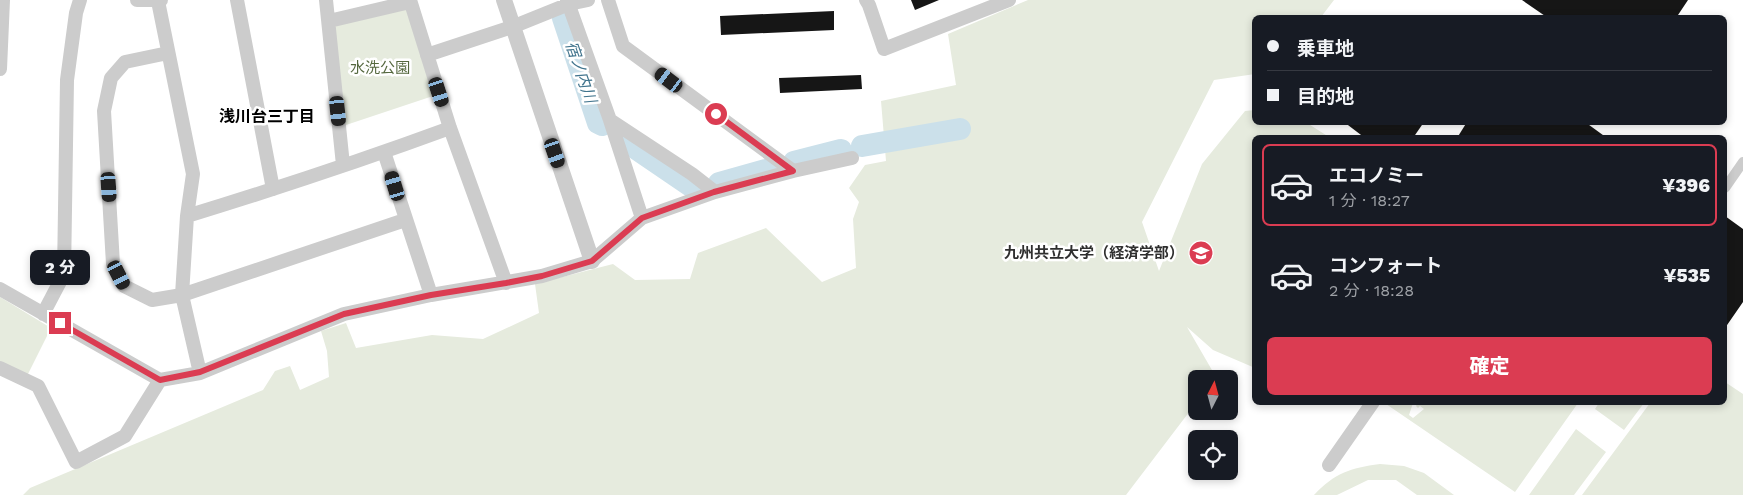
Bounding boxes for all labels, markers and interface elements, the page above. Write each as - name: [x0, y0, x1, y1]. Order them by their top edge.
- text: 乗車地: [1297, 37, 1354, 60]
- water label: 宿ノ内川: [562, 39, 601, 107]
- park label: 水洗公園: [350, 59, 410, 77]
- car: [652, 65, 685, 95]
- car: [427, 75, 450, 109]
- text: 目的地: [1297, 85, 1354, 108]
- car: [328, 95, 347, 127]
- route start: [705, 103, 727, 125]
- district label: 浅川台三丁目: [219, 107, 315, 126]
- car: [543, 136, 566, 170]
- icon: car: [1269, 163, 1314, 208]
- text: エコノミー: [1329, 164, 1424, 187]
- car: [383, 169, 406, 203]
- car: [100, 172, 117, 202]
- text: ¥396: [1662, 174, 1710, 197]
- text: 1 分 · 18:27: [1329, 191, 1410, 210]
- school or university icon: 九州共立大学（経済学部）: [1188, 240, 1214, 266]
- place label: 九州共立大学（経済学部）: [1004, 244, 1184, 262]
- callout: 2 分: [30, 250, 90, 286]
- icon: car: [1269, 253, 1314, 298]
- text: コンフォート: [1329, 254, 1442, 277]
- text: 2 分: [45, 258, 75, 277]
- car: [105, 258, 132, 292]
- text: ¥535: [1664, 264, 1710, 287]
- text: 2 分 · 18:28: [1329, 281, 1414, 300]
- route end: [49, 312, 71, 334]
- button: 確定: [1267, 337, 1712, 395]
- north arrow: [1188, 370, 1238, 420]
- map controls: [1188, 370, 1238, 480]
- button: locate: [1188, 430, 1238, 480]

